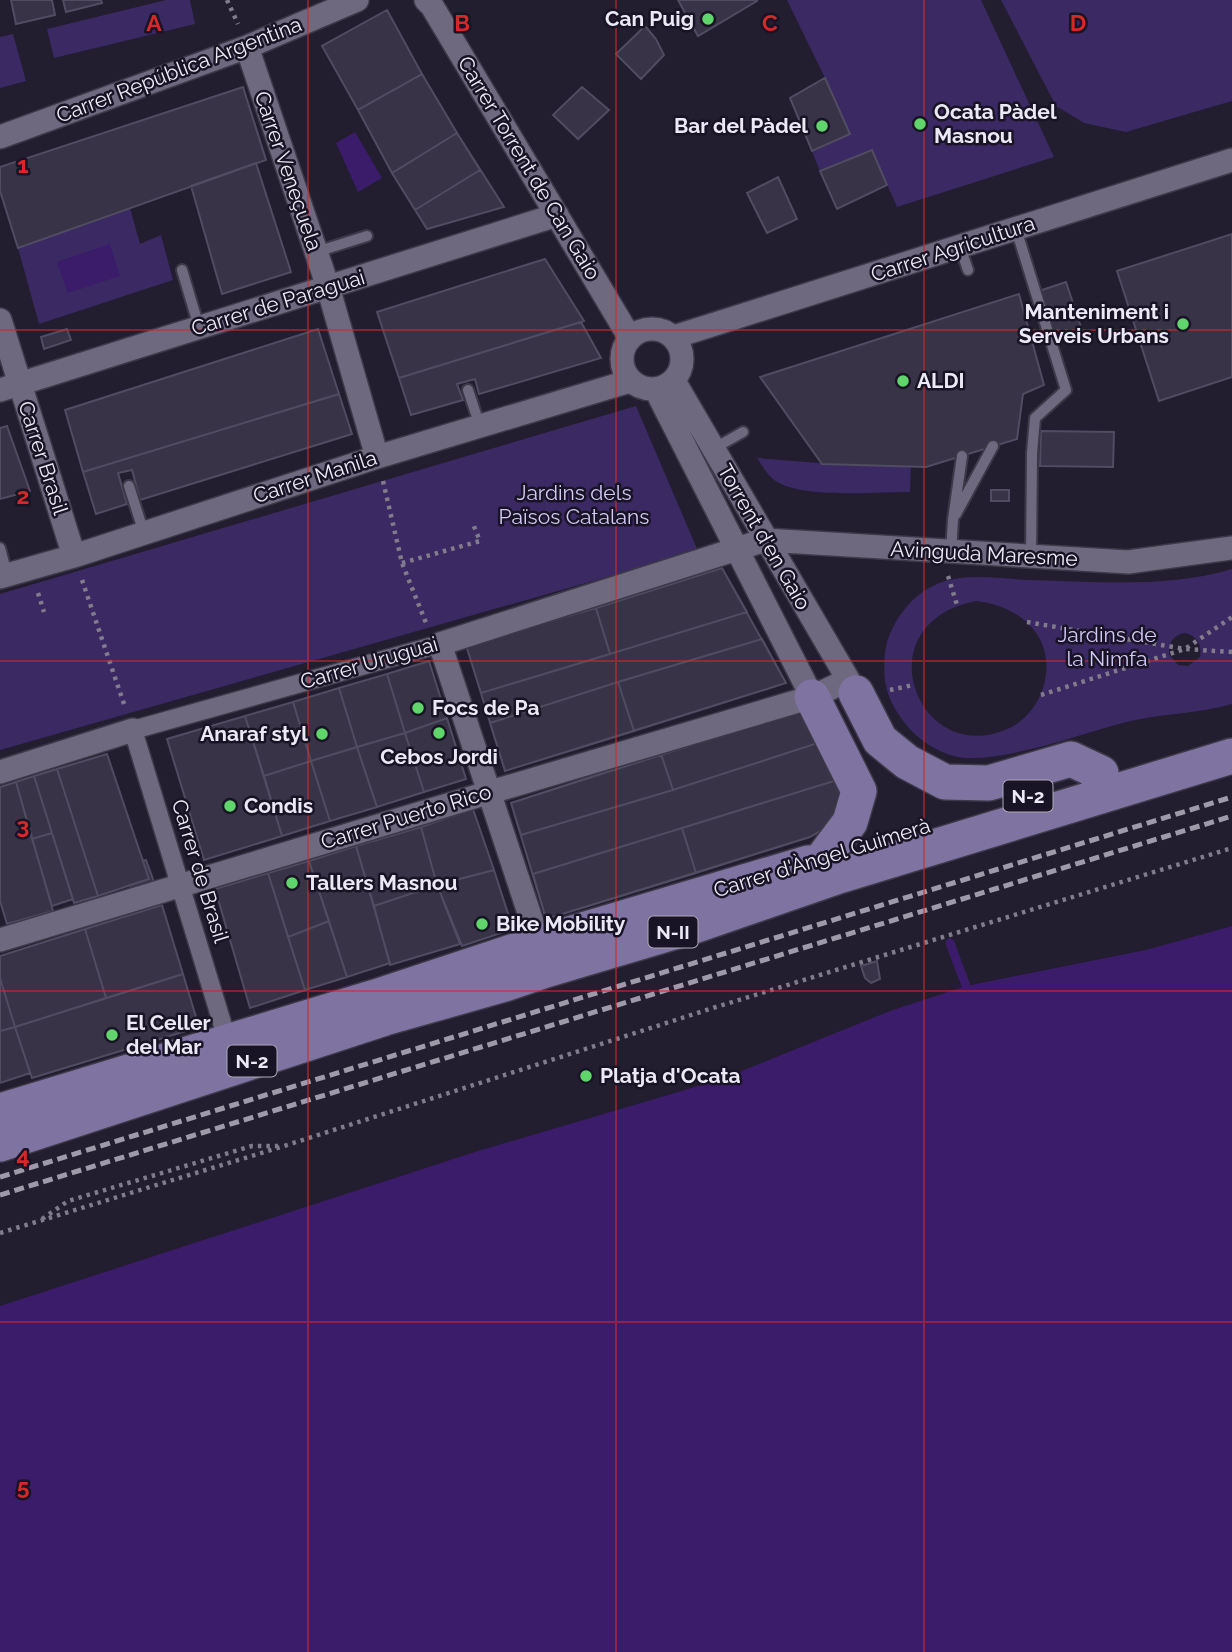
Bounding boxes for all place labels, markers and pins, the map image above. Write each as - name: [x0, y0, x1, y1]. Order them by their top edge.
- place label: Can Puig: [605, 6, 694, 31]
- marker: Can Puig: [700, 11, 716, 27]
- place label: Ocata Pàdel Masnou: [934, 99, 1057, 148]
- place label: Bar del Pàdel: [674, 113, 808, 138]
- marker: Ocata Pàdel Masnou: [912, 116, 928, 132]
- marker: Bar del Pàdel: [814, 118, 830, 134]
- place label: Manteniment i Serveis Urbans: [1019, 299, 1169, 348]
- marker: Manteniment i Serveis Urbans: [1175, 316, 1191, 332]
- place label: ALDI: [917, 368, 964, 393]
- marker: ALDI: [895, 373, 911, 389]
- place label: Focs de Pa: [432, 695, 540, 720]
- marker: Focs de Pa: [410, 700, 426, 716]
- place label: Anaraf styl: [200, 721, 308, 746]
- marker: Cebos Jordi: [431, 725, 447, 741]
- marker: Anaraf styl: [314, 726, 330, 742]
- place label: Cebos Jordi: [380, 744, 498, 769]
- place label: Condis: [244, 793, 313, 818]
- marker: Condis: [222, 798, 238, 814]
- place label: Tallers Masnou: [306, 870, 458, 895]
- marker: Tallers Masnou: [284, 875, 300, 891]
- place label: Bike Mobility: [496, 911, 626, 936]
- marker: Bike Mobility: [474, 916, 490, 932]
- place label: El Celler del Mar: [126, 1010, 211, 1059]
- marker: El Celler del Mar: [104, 1027, 120, 1043]
- place label: Platja d'Ocata: [600, 1063, 741, 1088]
- marker: Platja d'Ocata: [578, 1068, 594, 1084]

